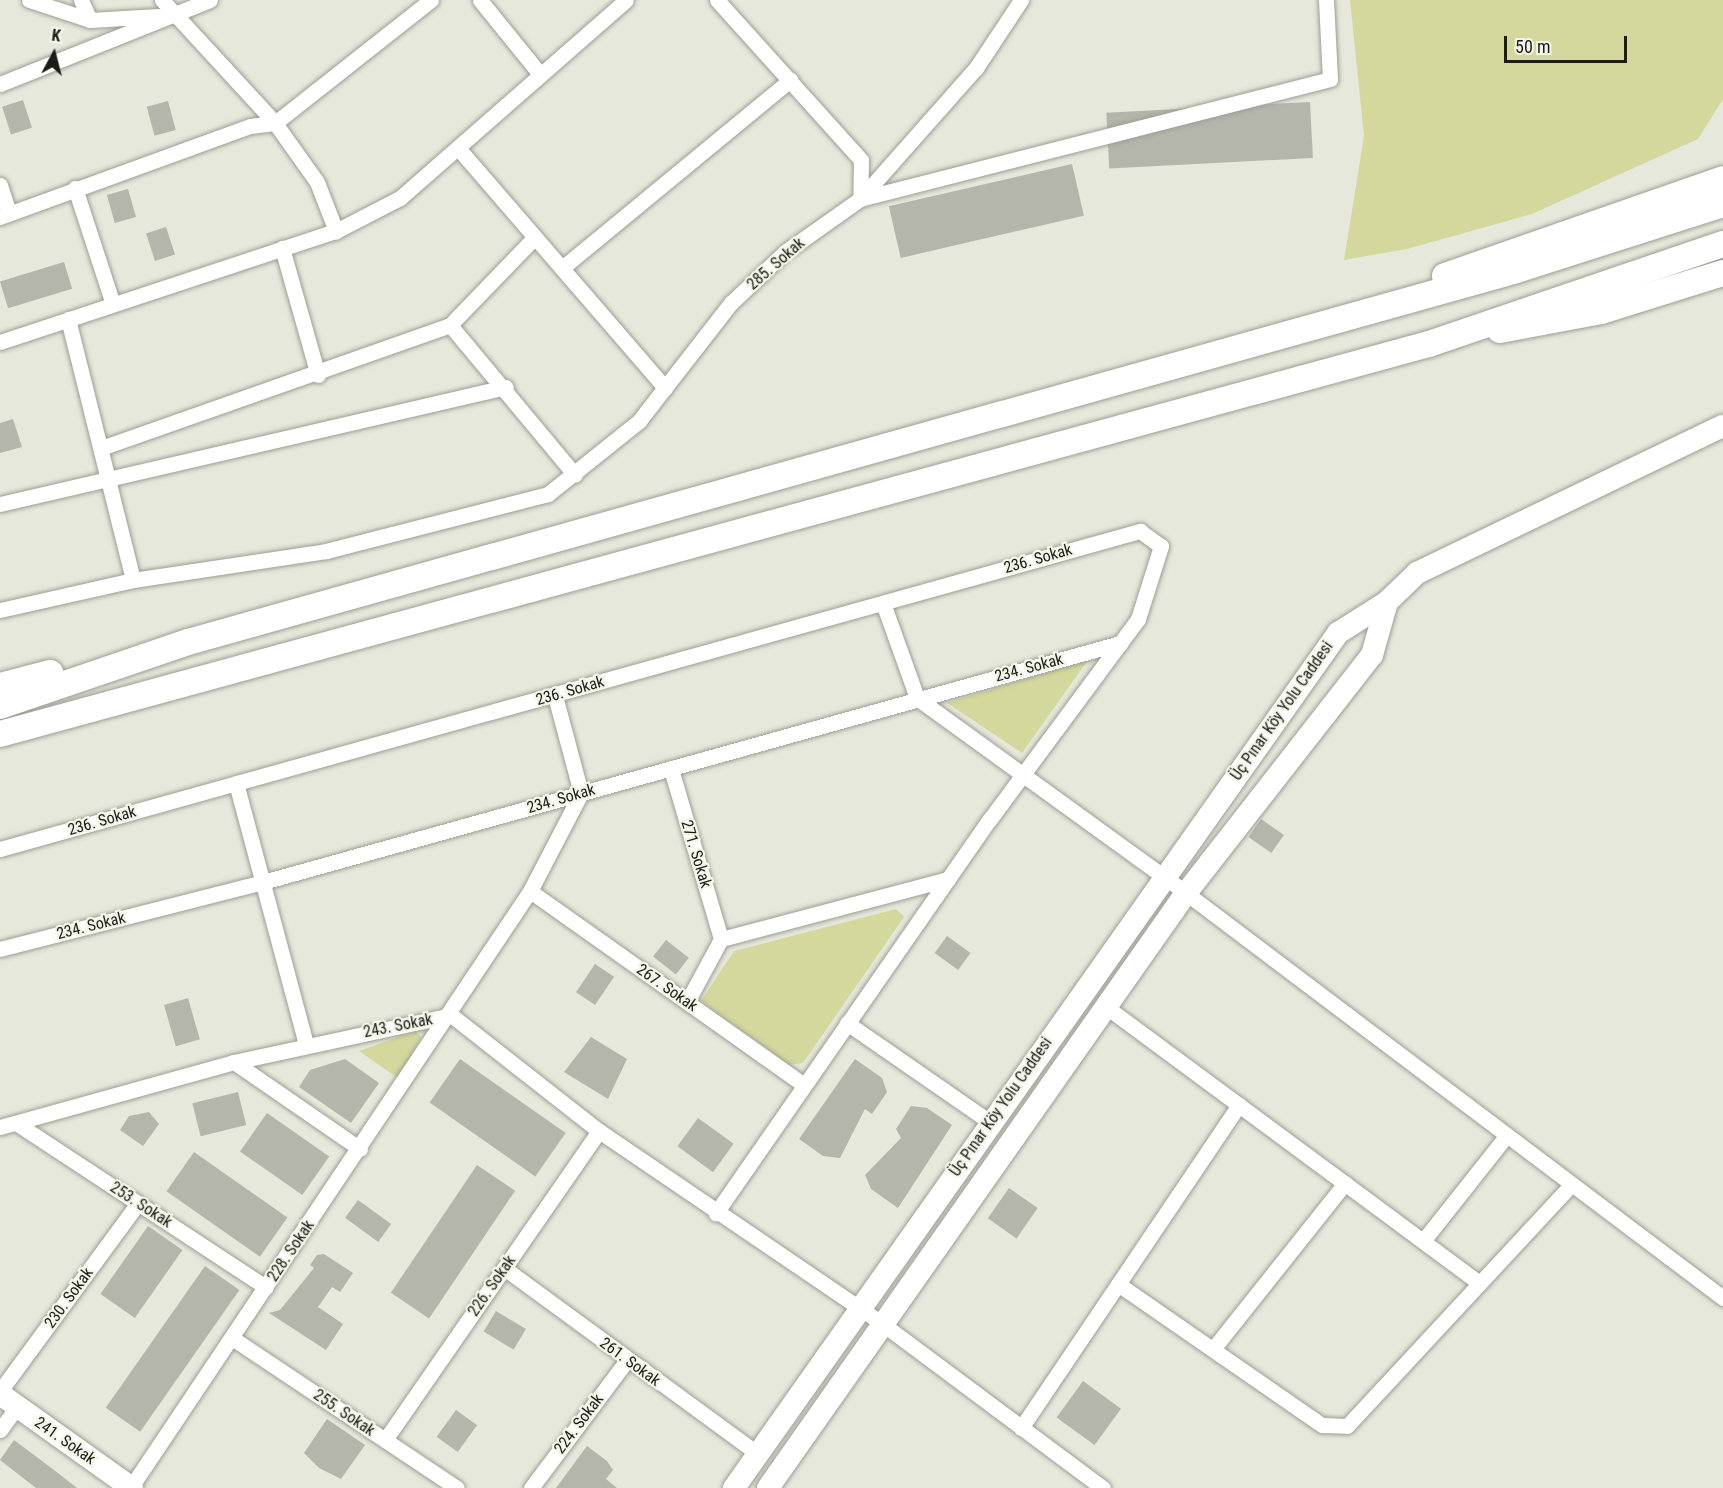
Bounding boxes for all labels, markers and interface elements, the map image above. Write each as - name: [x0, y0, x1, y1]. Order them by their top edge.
- north arrow: [24, 24, 84, 84]
- scale bar: [1507, 24, 1630, 62]
- text: K: [51, 26, 62, 46]
- text: 50 m: [1515, 36, 1550, 57]
- street label: 285. Sokak: [743, 234, 809, 294]
- street label: 236. Sokak: [1002, 540, 1074, 578]
- street label: Üç Pınar Köy Yolu Caddesi: [1227, 638, 1337, 784]
- street label: 234. Sokak: [993, 650, 1065, 686]
- street label: 236. Sokak: [534, 672, 606, 710]
- street label: 234. Sokak: [525, 780, 597, 818]
- street label: 236. Sokak: [66, 802, 138, 840]
- street label: 271. Sokak: [677, 818, 715, 890]
- street label: 234. Sokak: [55, 908, 127, 944]
- street label: 267. Sokak: [633, 960, 701, 1016]
- street label: 243. Sokak: [362, 1010, 434, 1042]
- street label: Üç Pınar Köy Yolu Caddesi: [946, 1034, 1056, 1180]
- street label: 253. Sokak: [106, 1178, 176, 1232]
- street label: 228. Sokak: [263, 1217, 319, 1285]
- street label: 226. Sokak: [464, 1252, 520, 1320]
- street label: 230. Sokak: [41, 1264, 97, 1332]
- street label: 261. Sokak: [596, 1334, 664, 1390]
- street label: 255. Sokak: [310, 1385, 378, 1441]
- street label: 224. Sokak: [550, 1390, 608, 1458]
- street label: 241. Sokak: [31, 1413, 99, 1469]

